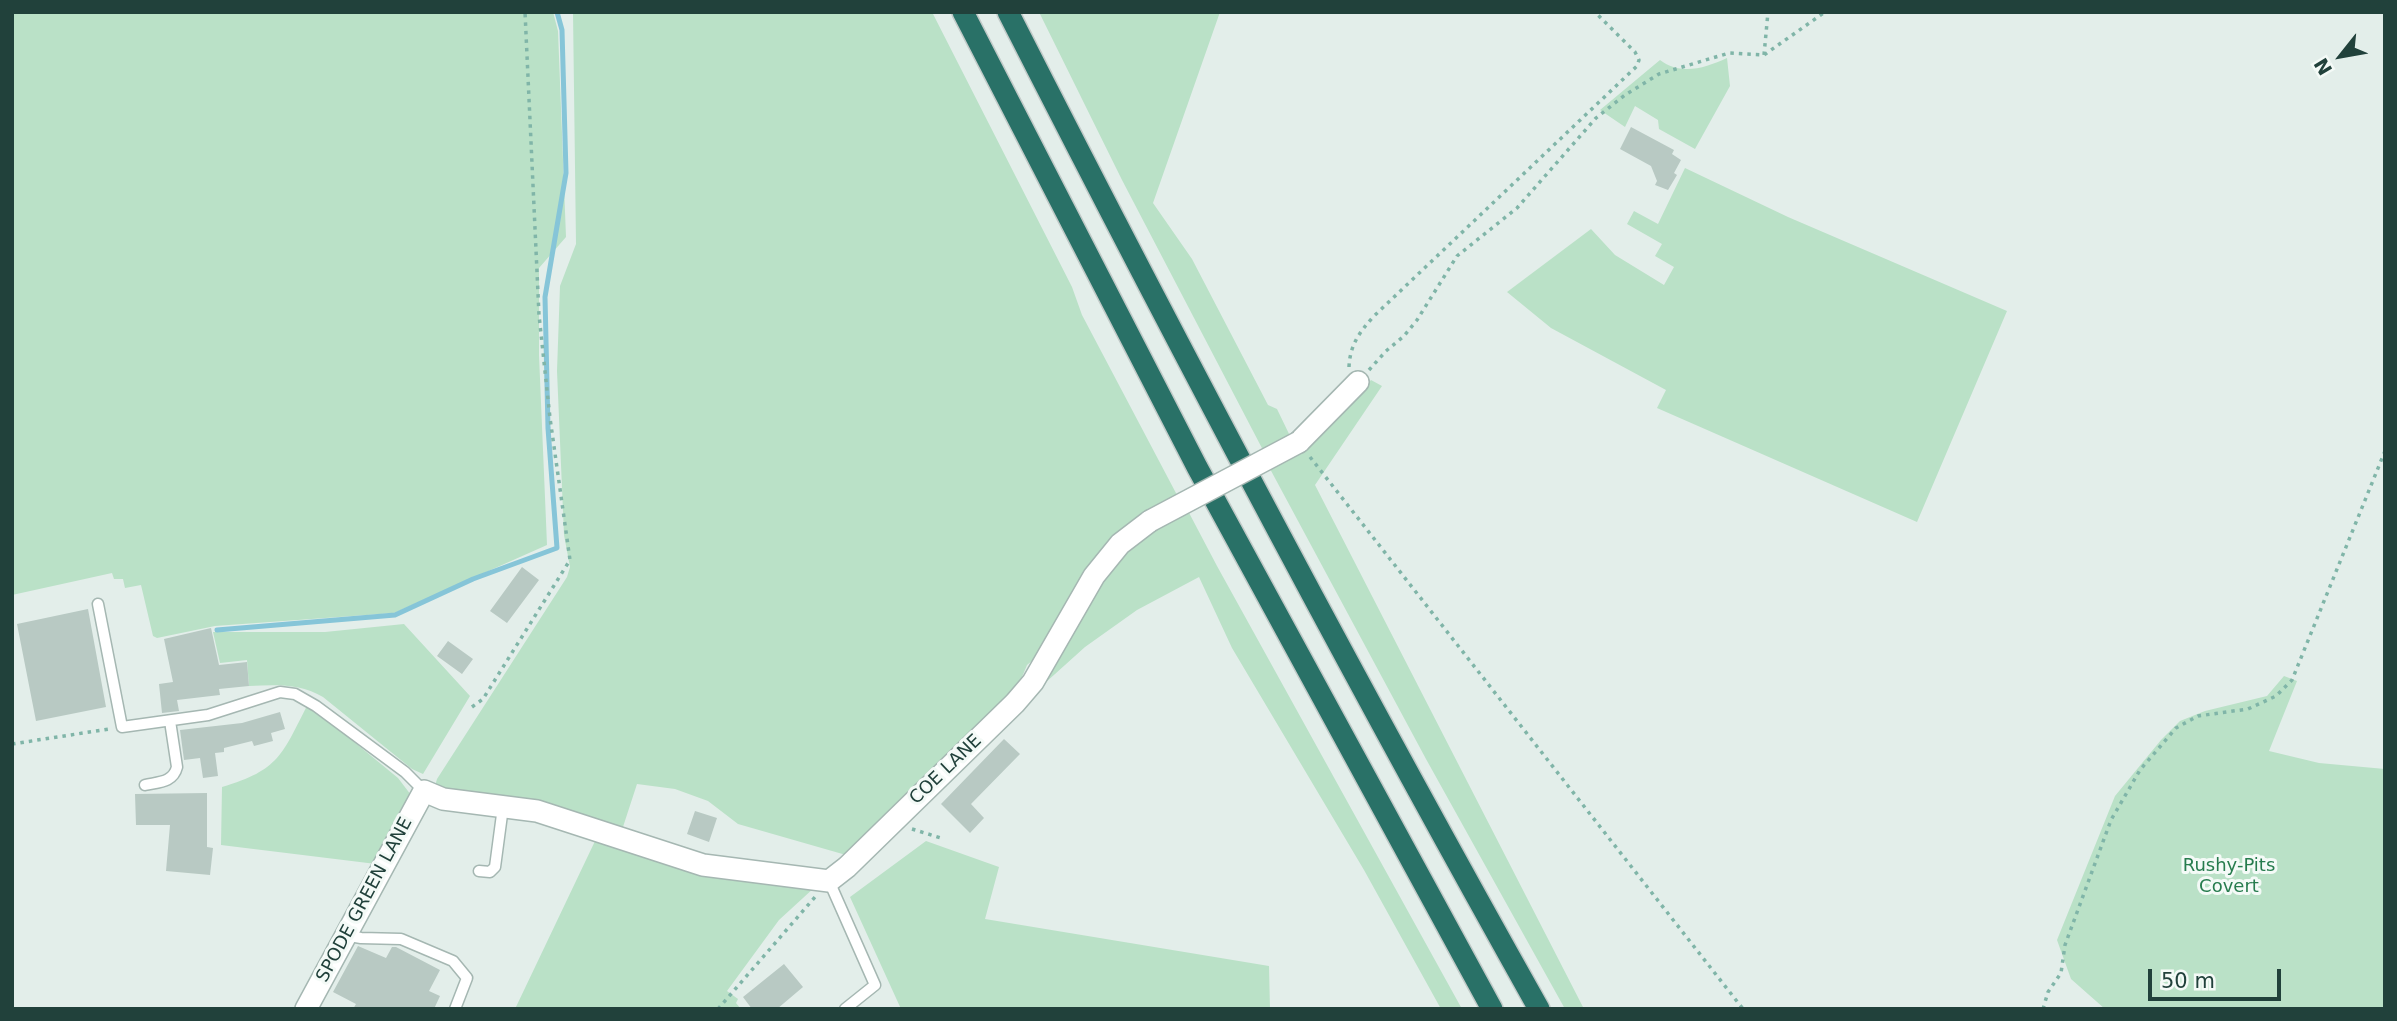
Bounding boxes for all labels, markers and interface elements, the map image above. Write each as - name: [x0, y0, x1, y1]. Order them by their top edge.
- north arrow: [2306, 21, 2376, 91]
- text: N: [2309, 54, 2337, 79]
- street label: COE LANE: [906, 730, 986, 810]
- street label: SPODE GREEN LANE: [312, 814, 418, 986]
- park label: Rushy-Pits Covert: [2183, 855, 2275, 898]
- scale bar: [2152, 954, 2285, 998]
- text: 50 m: [2161, 969, 2215, 993]

